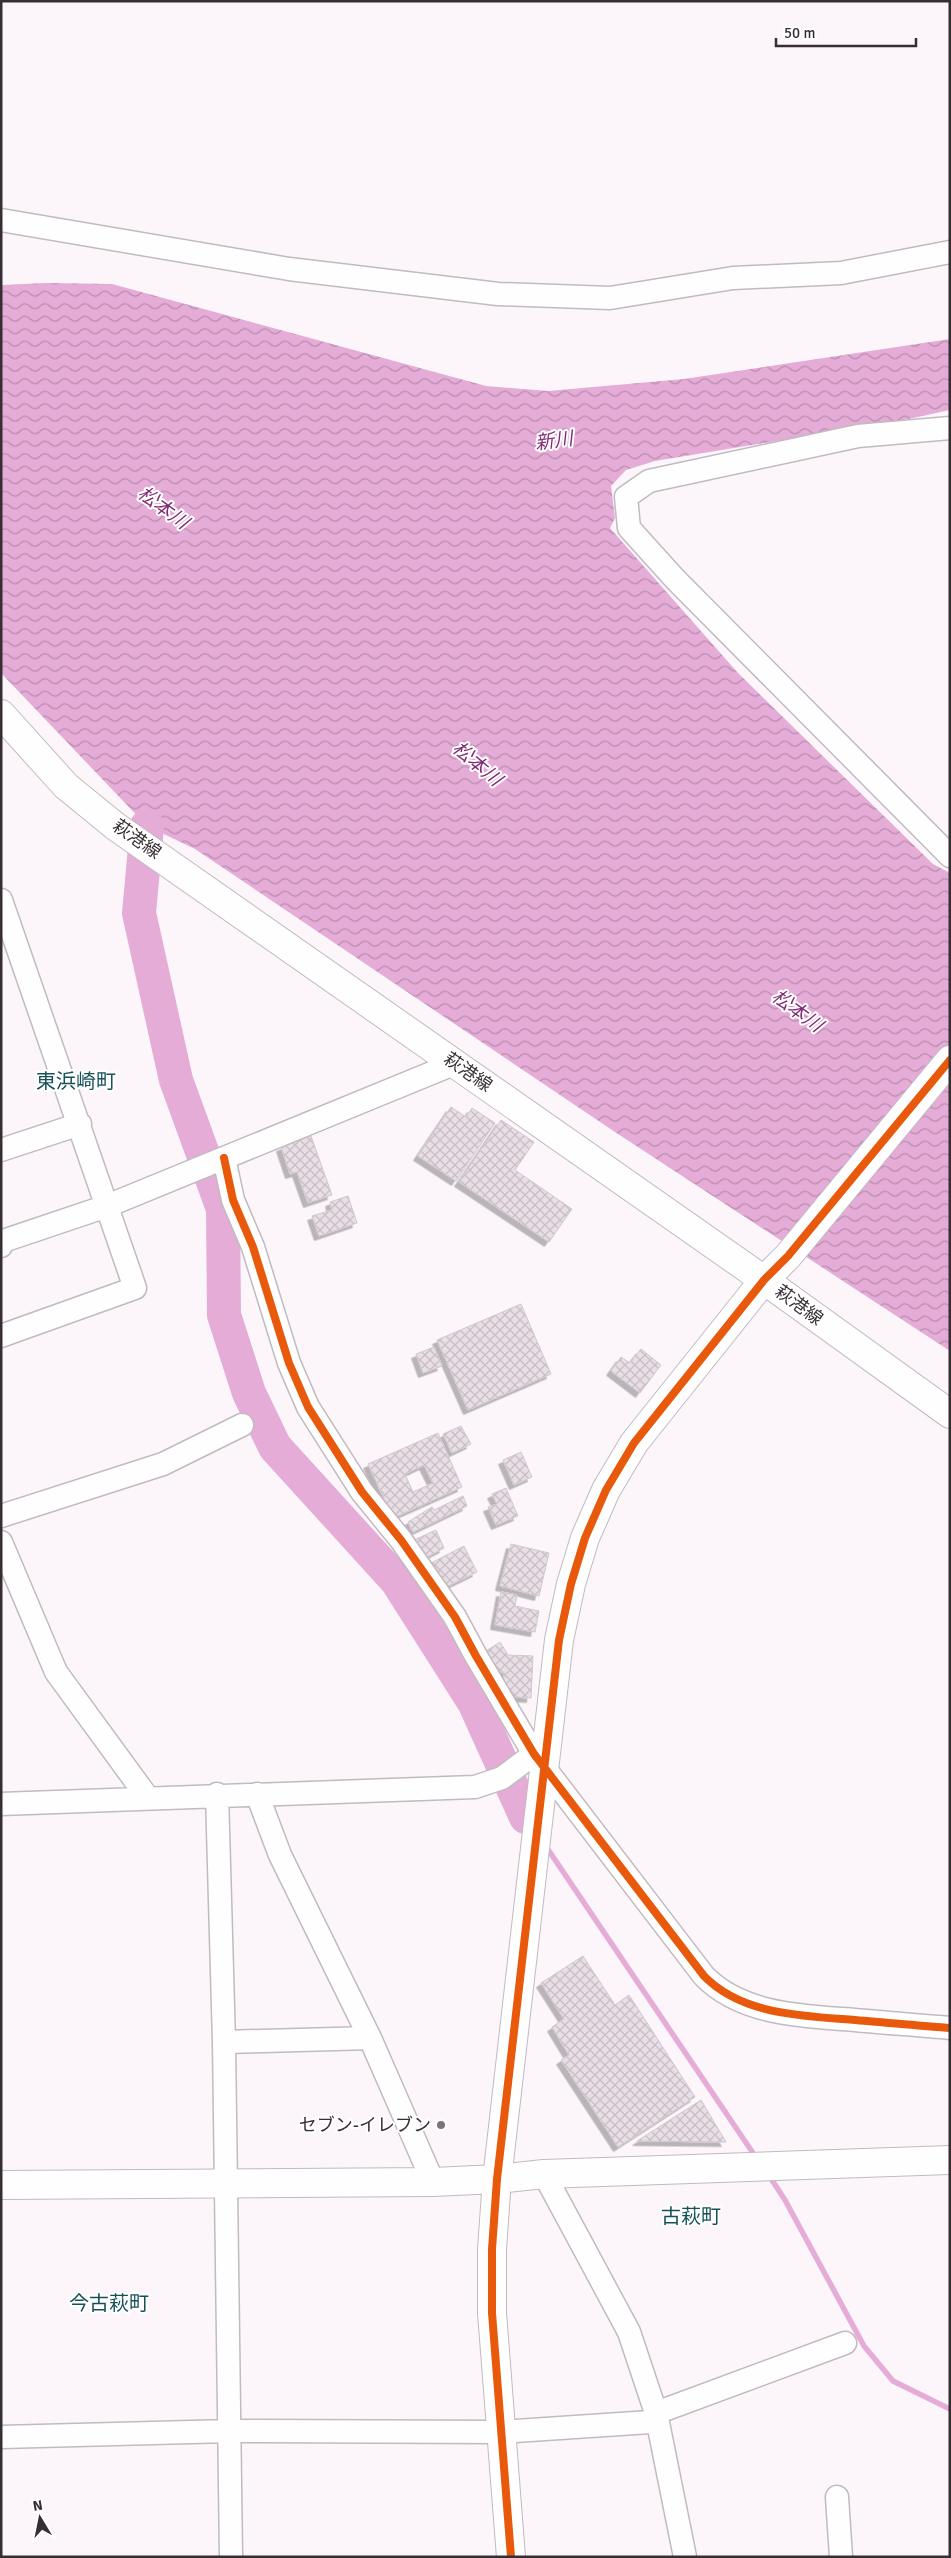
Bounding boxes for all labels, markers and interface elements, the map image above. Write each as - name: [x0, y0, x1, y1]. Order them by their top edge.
- scale bar: [776, 15, 916, 47]
- text: 50 m: [784, 24, 815, 42]
- water label: 新川: [534, 426, 576, 456]
- water label: 松本川: [133, 482, 195, 536]
- water label: 松本川: [447, 736, 508, 793]
- street label: 萩港線: [109, 815, 165, 863]
- water label: 松本川: [767, 985, 829, 1039]
- street label: 萩港線: [440, 1048, 496, 1096]
- district label: 東浜崎町: [36, 1069, 116, 1094]
- street label: 萩港線: [771, 1280, 827, 1330]
- place label: セブン-イレブン: [299, 2114, 431, 2136]
- marker: セブン-イレブン: [435, 2119, 447, 2131]
- district label: 古萩町: [661, 2204, 721, 2229]
- district label: 今古萩町: [69, 2291, 149, 2316]
- north arrow: [15, 2493, 65, 2543]
- text: N: [32, 2496, 44, 2515]

